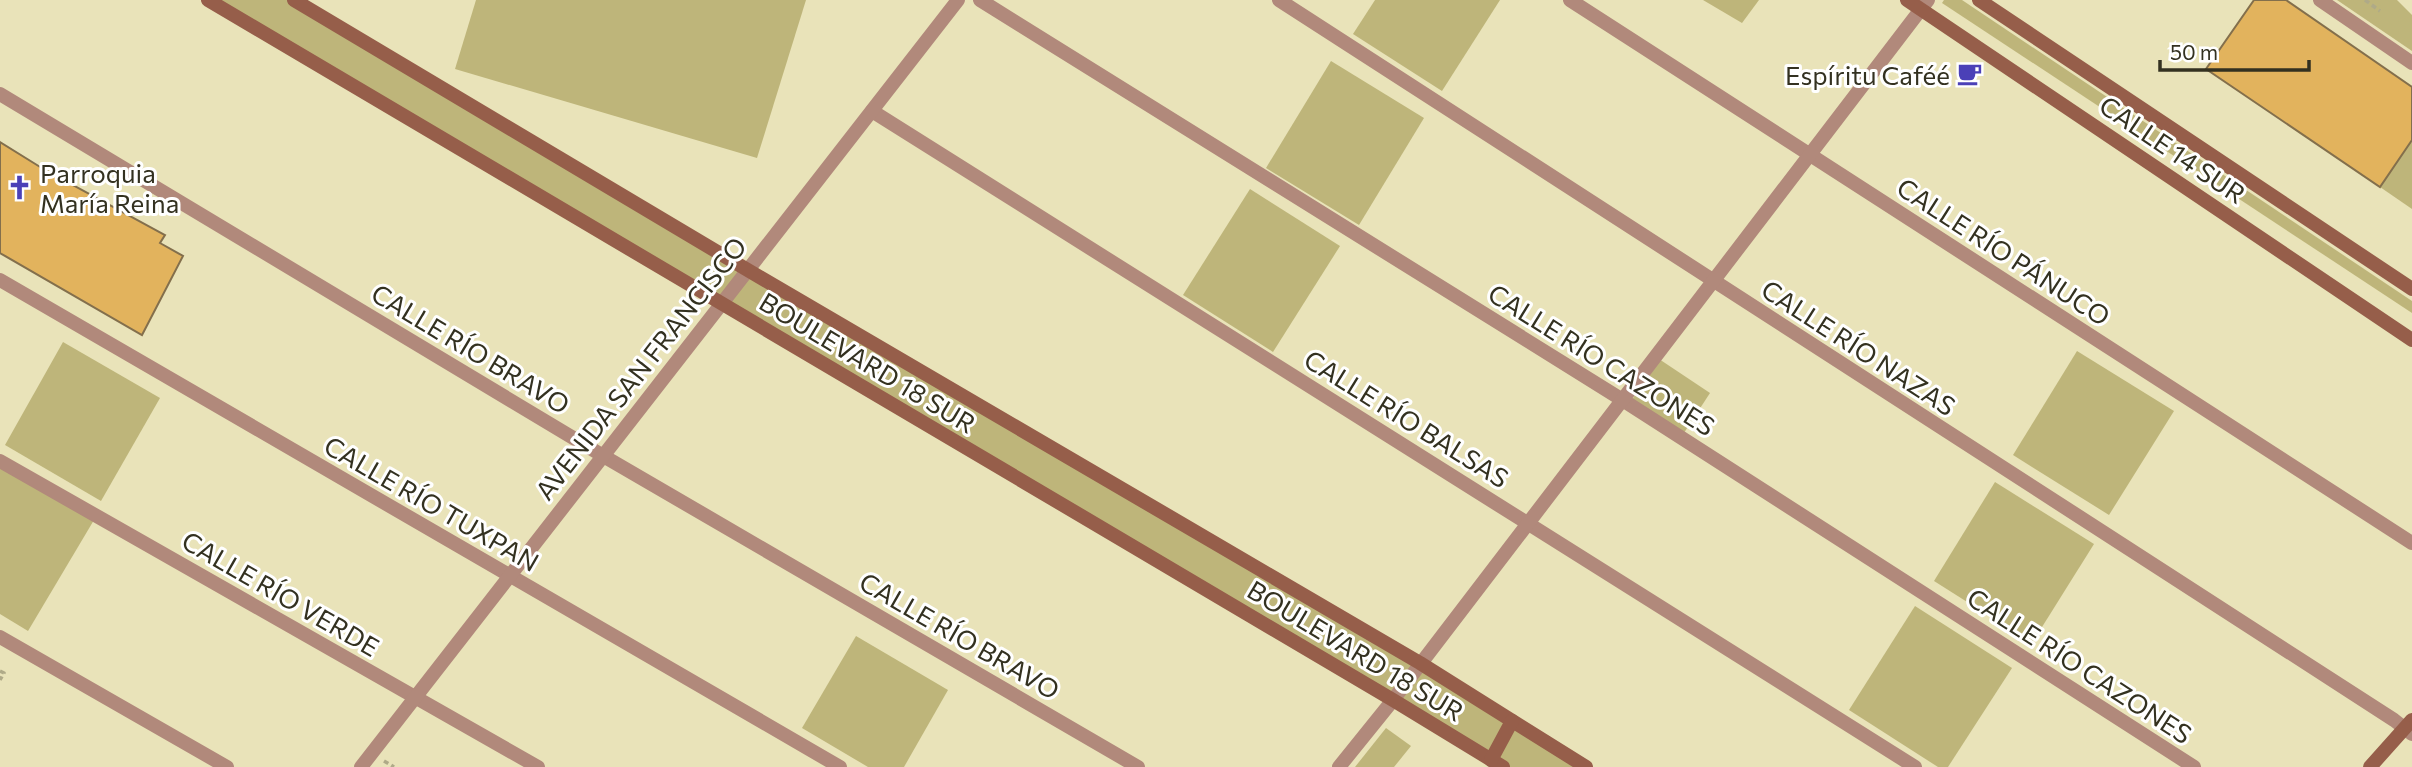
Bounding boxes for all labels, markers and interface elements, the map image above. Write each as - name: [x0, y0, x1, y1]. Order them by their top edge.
- scale bar: [2160, 28, 2309, 72]
- text: 50 m: [2170, 39, 2218, 64]
- place label: Espíritu Caféé: [1785, 59, 1950, 90]
- cafe icon: Espíritu Caféé: [1956, 60, 1984, 88]
- street label: CALLE 14 SUR: [2094, 89, 2252, 209]
- place label: Parroquia María Reina: [40, 157, 179, 218]
- street label: CALLE RÍO PÁNUCO: [1892, 171, 2116, 331]
- church icon: Parroquia María Reina: [6, 173, 34, 201]
- street label: AVENIDA SAN FRANCISCO: [528, 231, 752, 505]
- street label: CALLE RÍO NAZAS: [1756, 273, 1962, 421]
- street label: CALLE RÍO BRAVO: [366, 277, 576, 419]
- street label: CALLE RÍO CAZONES: [1483, 277, 1721, 441]
- street label: BOULEVARD 18 SUR: [754, 285, 982, 439]
- street label: CALLE RÍO BALSAS: [1299, 343, 1515, 493]
- street label: CALLE RÍO TUXPAN: [319, 429, 545, 577]
- street label: CALLE RÍO VERDE: [177, 524, 385, 662]
- street label: CALLE RÍO BRAVO: [855, 565, 1065, 705]
- street label: BOULEVARD 18 SUR: [1242, 573, 1470, 727]
- street label: CALLE RÍO CAZONES: [1962, 581, 2198, 749]

